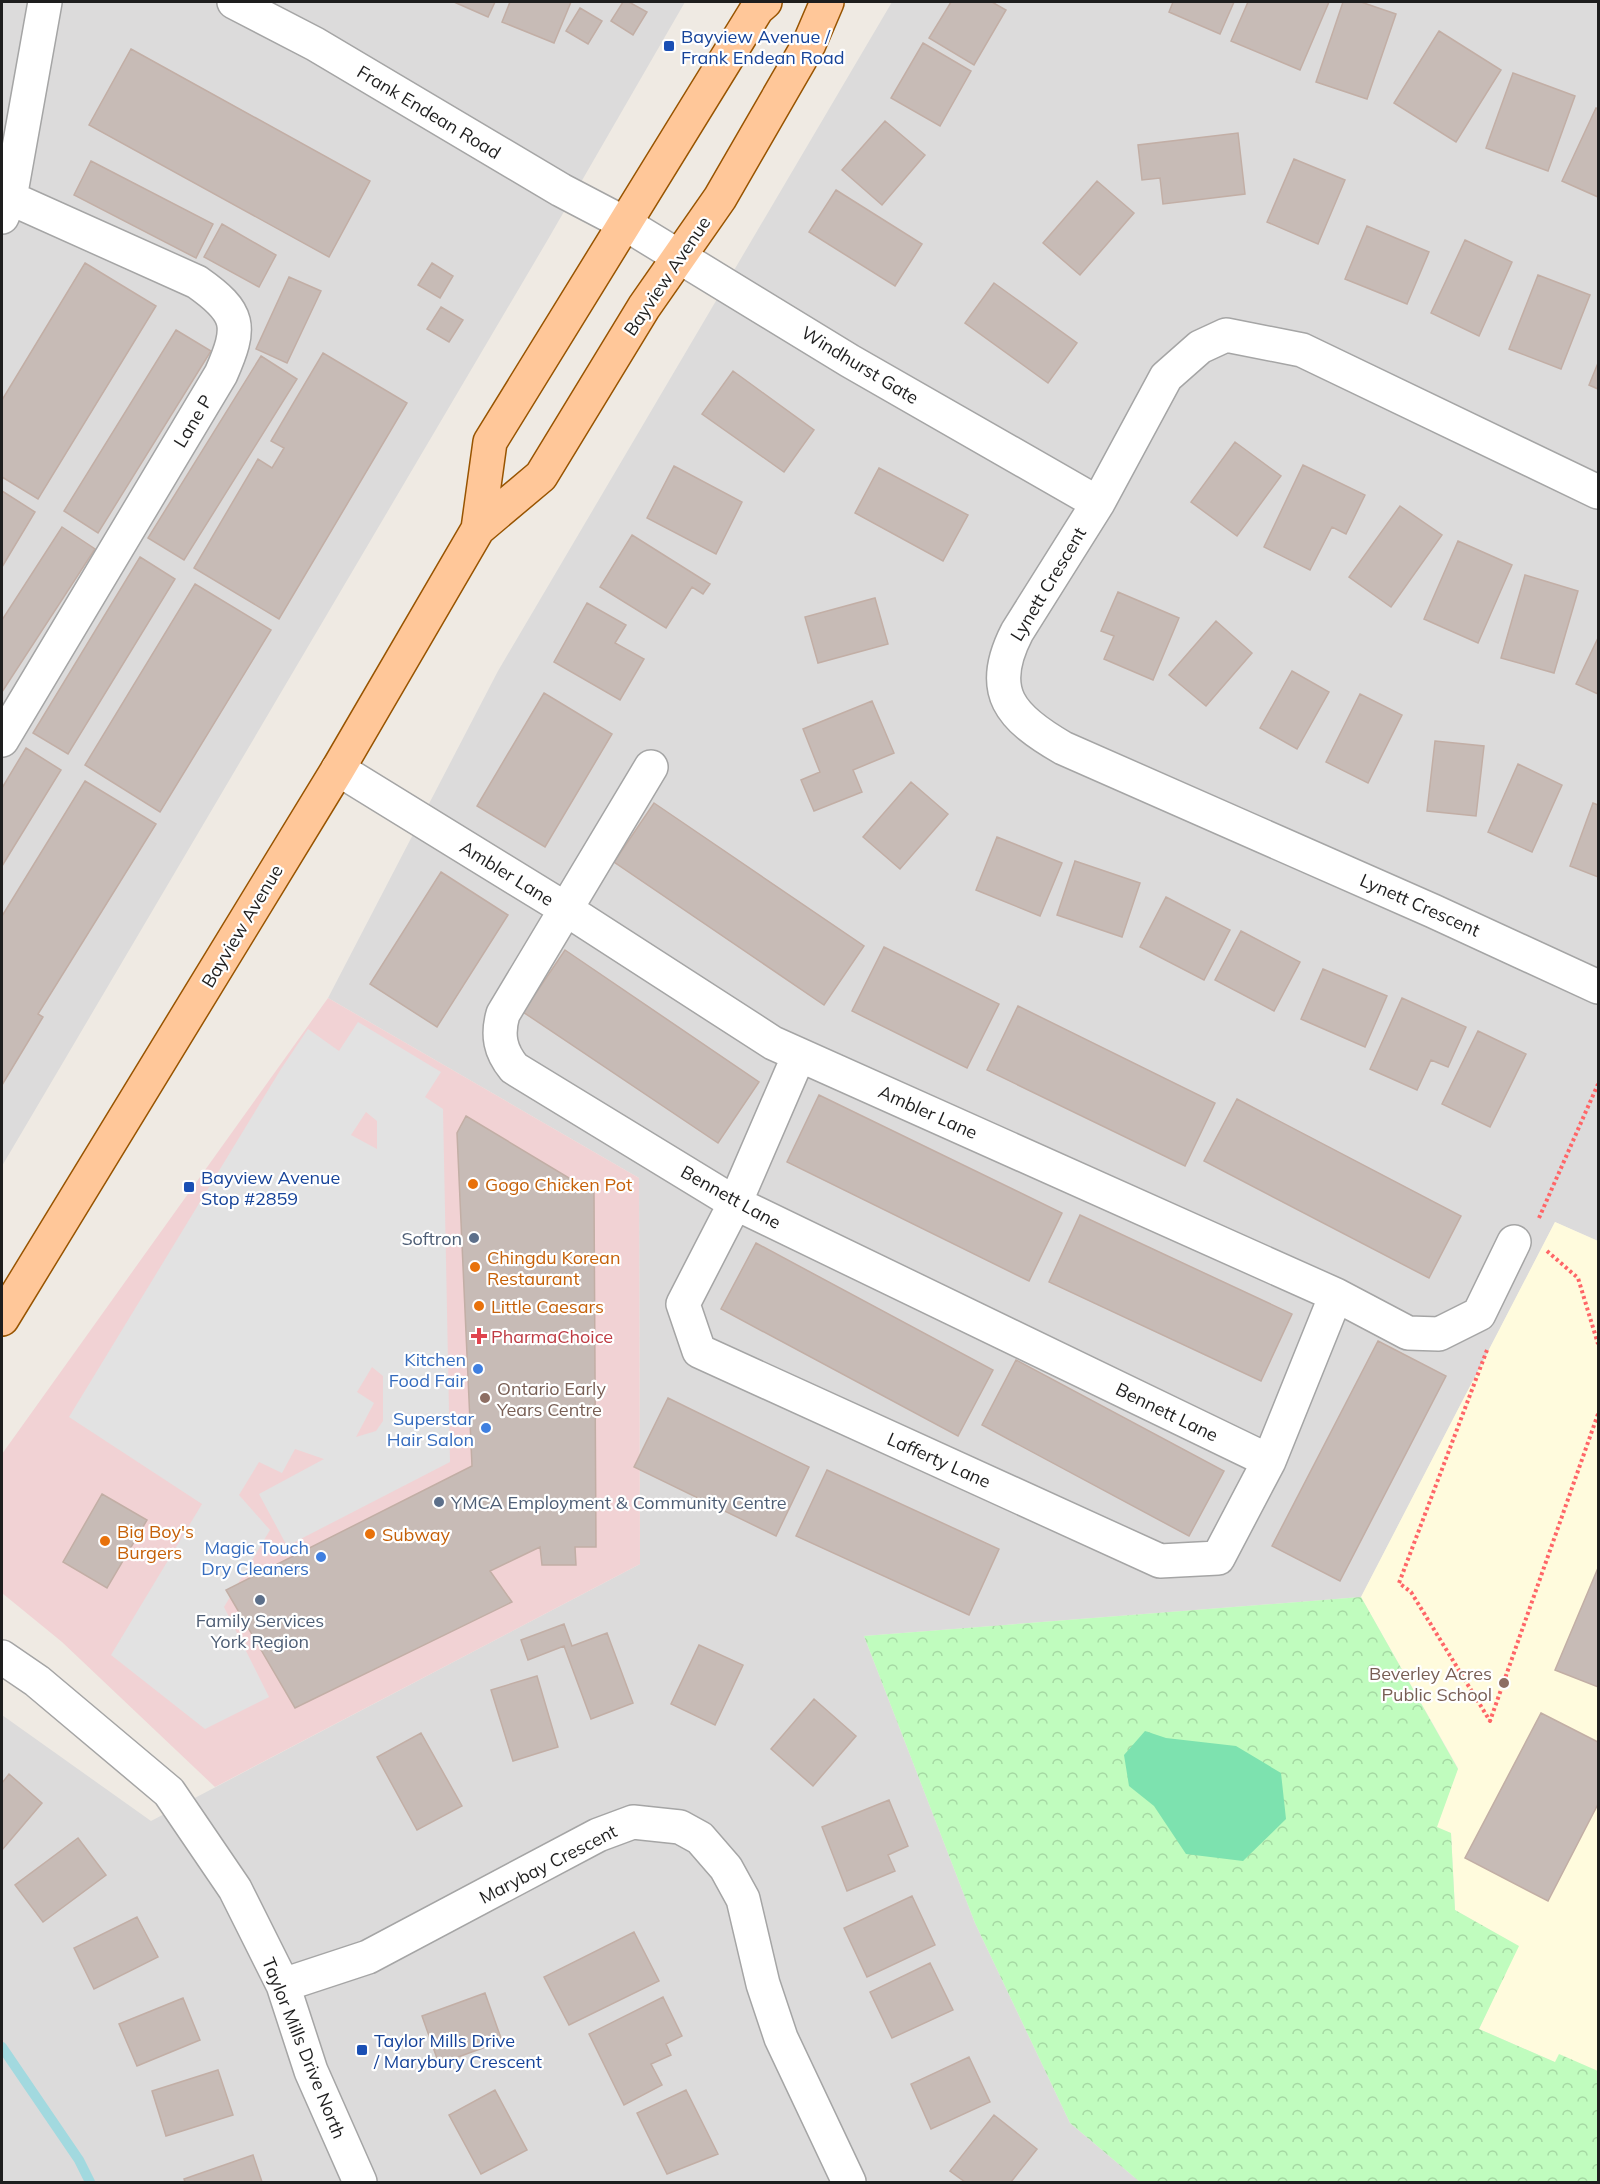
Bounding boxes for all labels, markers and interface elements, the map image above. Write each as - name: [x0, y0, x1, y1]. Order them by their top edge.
- place label: Bayview Avenue / Frank Endean Road: [681, 25, 845, 69]
- marker: Bayview Avenue / Frank Endean Road: [662, 39, 676, 53]
- street label: Frank Endean Road: [353, 60, 505, 164]
- street label: Bayview Avenue: [619, 212, 715, 340]
- street label: Windhurst Gate: [797, 321, 923, 409]
- street label: Lane P: [168, 390, 218, 452]
- street label: Lynett Crescent: [1005, 523, 1091, 645]
- street label: Ambler Lane: [456, 835, 558, 911]
- street label: Bayview Avenue: [196, 860, 288, 992]
- street label: Lynett Crescent: [1356, 868, 1484, 942]
- street label: Ambler Lane: [875, 1080, 981, 1144]
- street label: Bennett Lane: [677, 1160, 785, 1234]
- place label: Bayview Avenue Stop #2859: [201, 1166, 340, 1210]
- place label: Gogo Chicken Pot: [485, 1173, 632, 1196]
- marker: Gogo Chicken Pot: [466, 1177, 480, 1191]
- marker: Bayview Avenue Stop #2859: [182, 1180, 196, 1194]
- place label: Softron: [401, 1227, 462, 1250]
- marker: Softron: [467, 1231, 481, 1245]
- place label: Chingdu Korean Restaurant: [487, 1246, 620, 1290]
- marker: Chingdu Korean Restaurant: [468, 1260, 482, 1274]
- place label: Little Caesars: [491, 1295, 604, 1318]
- marker: Little Caesars: [472, 1299, 486, 1313]
- place label: PharmaChoice: [491, 1325, 613, 1348]
- marker: PharmaChoice: [472, 1329, 486, 1343]
- place label: Kitchen Food Fair: [389, 1348, 466, 1392]
- marker: Kitchen Food Fair: [471, 1362, 485, 1376]
- place label: Ontario Early Years Centre: [496, 1377, 606, 1421]
- street label: Bennett Lane: [1112, 1377, 1222, 1447]
- marker: Ontario Early Years Centre: [478, 1391, 492, 1405]
- place label: Superstar Hair Salon: [387, 1407, 474, 1451]
- marker: Superstar Hair Salon: [479, 1421, 493, 1435]
- street label: Lafferty Lane: [884, 1427, 994, 1493]
- place label: YMCA Employment & Community Centre: [450, 1491, 787, 1514]
- marker: YMCA Employment & Community Centre: [432, 1495, 446, 1509]
- place label: Big Boy's Burgers: [117, 1520, 194, 1564]
- place label: Subway: [382, 1523, 450, 1546]
- marker: Subway: [363, 1527, 377, 1541]
- marker: Big Boy's Burgers: [98, 1534, 112, 1548]
- place label: Magic Touch Dry Cleaners: [201, 1536, 309, 1580]
- marker: Magic Touch Dry Cleaners: [314, 1550, 328, 1564]
- marker: Family Services York Region: [253, 1593, 267, 1607]
- place label: Family Services York Region: [196, 1609, 324, 1653]
- place label: Beverley Acres Public School: [1369, 1662, 1492, 1706]
- marker: Beverley Acres Public School: [1497, 1676, 1511, 1690]
- street label: Marybay Crescent: [475, 1819, 621, 1909]
- street label: Taylor Mills Drive North: [257, 1954, 351, 2142]
- place label: Taylor Mills Drive / Marybury Crescent: [373, 2029, 542, 2073]
- marker: Taylor Mills Drive / Marybury Crescent: [355, 2043, 369, 2057]

